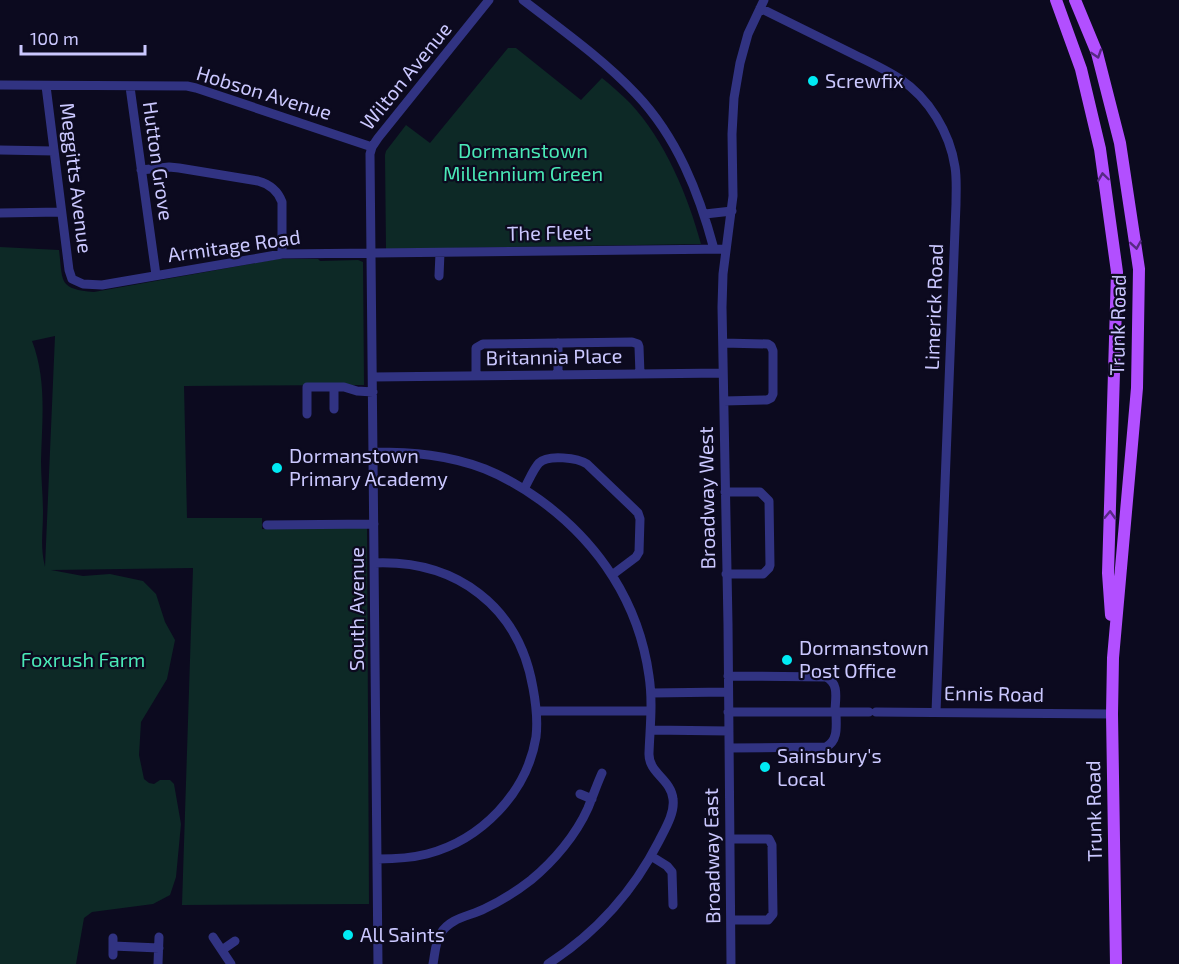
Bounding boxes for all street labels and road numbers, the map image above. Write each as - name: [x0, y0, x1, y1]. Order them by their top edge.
- street label: Wilton Avenue: [355, 17, 456, 134]
- street label: Hobson Avenue: [194, 60, 335, 124]
- street label: Hutton Grove: [139, 100, 179, 222]
- street label: Meggitts Avenue: [56, 101, 98, 255]
- street label: The Fleet: [507, 219, 592, 245]
- street label: Armitage Road: [166, 224, 302, 266]
- street label: Limerick Road: [919, 243, 947, 371]
- street label: Trunk Road: [1104, 274, 1130, 376]
- street label: Britannia Place: [485, 343, 623, 369]
- street label: Broadway West: [693, 426, 719, 570]
- street label: South Avenue: [344, 547, 368, 671]
- street label: Ennis Road: [944, 680, 1044, 706]
- street label: Trunk Road: [1080, 760, 1106, 862]
- street label: Broadway East: [698, 787, 724, 924]

